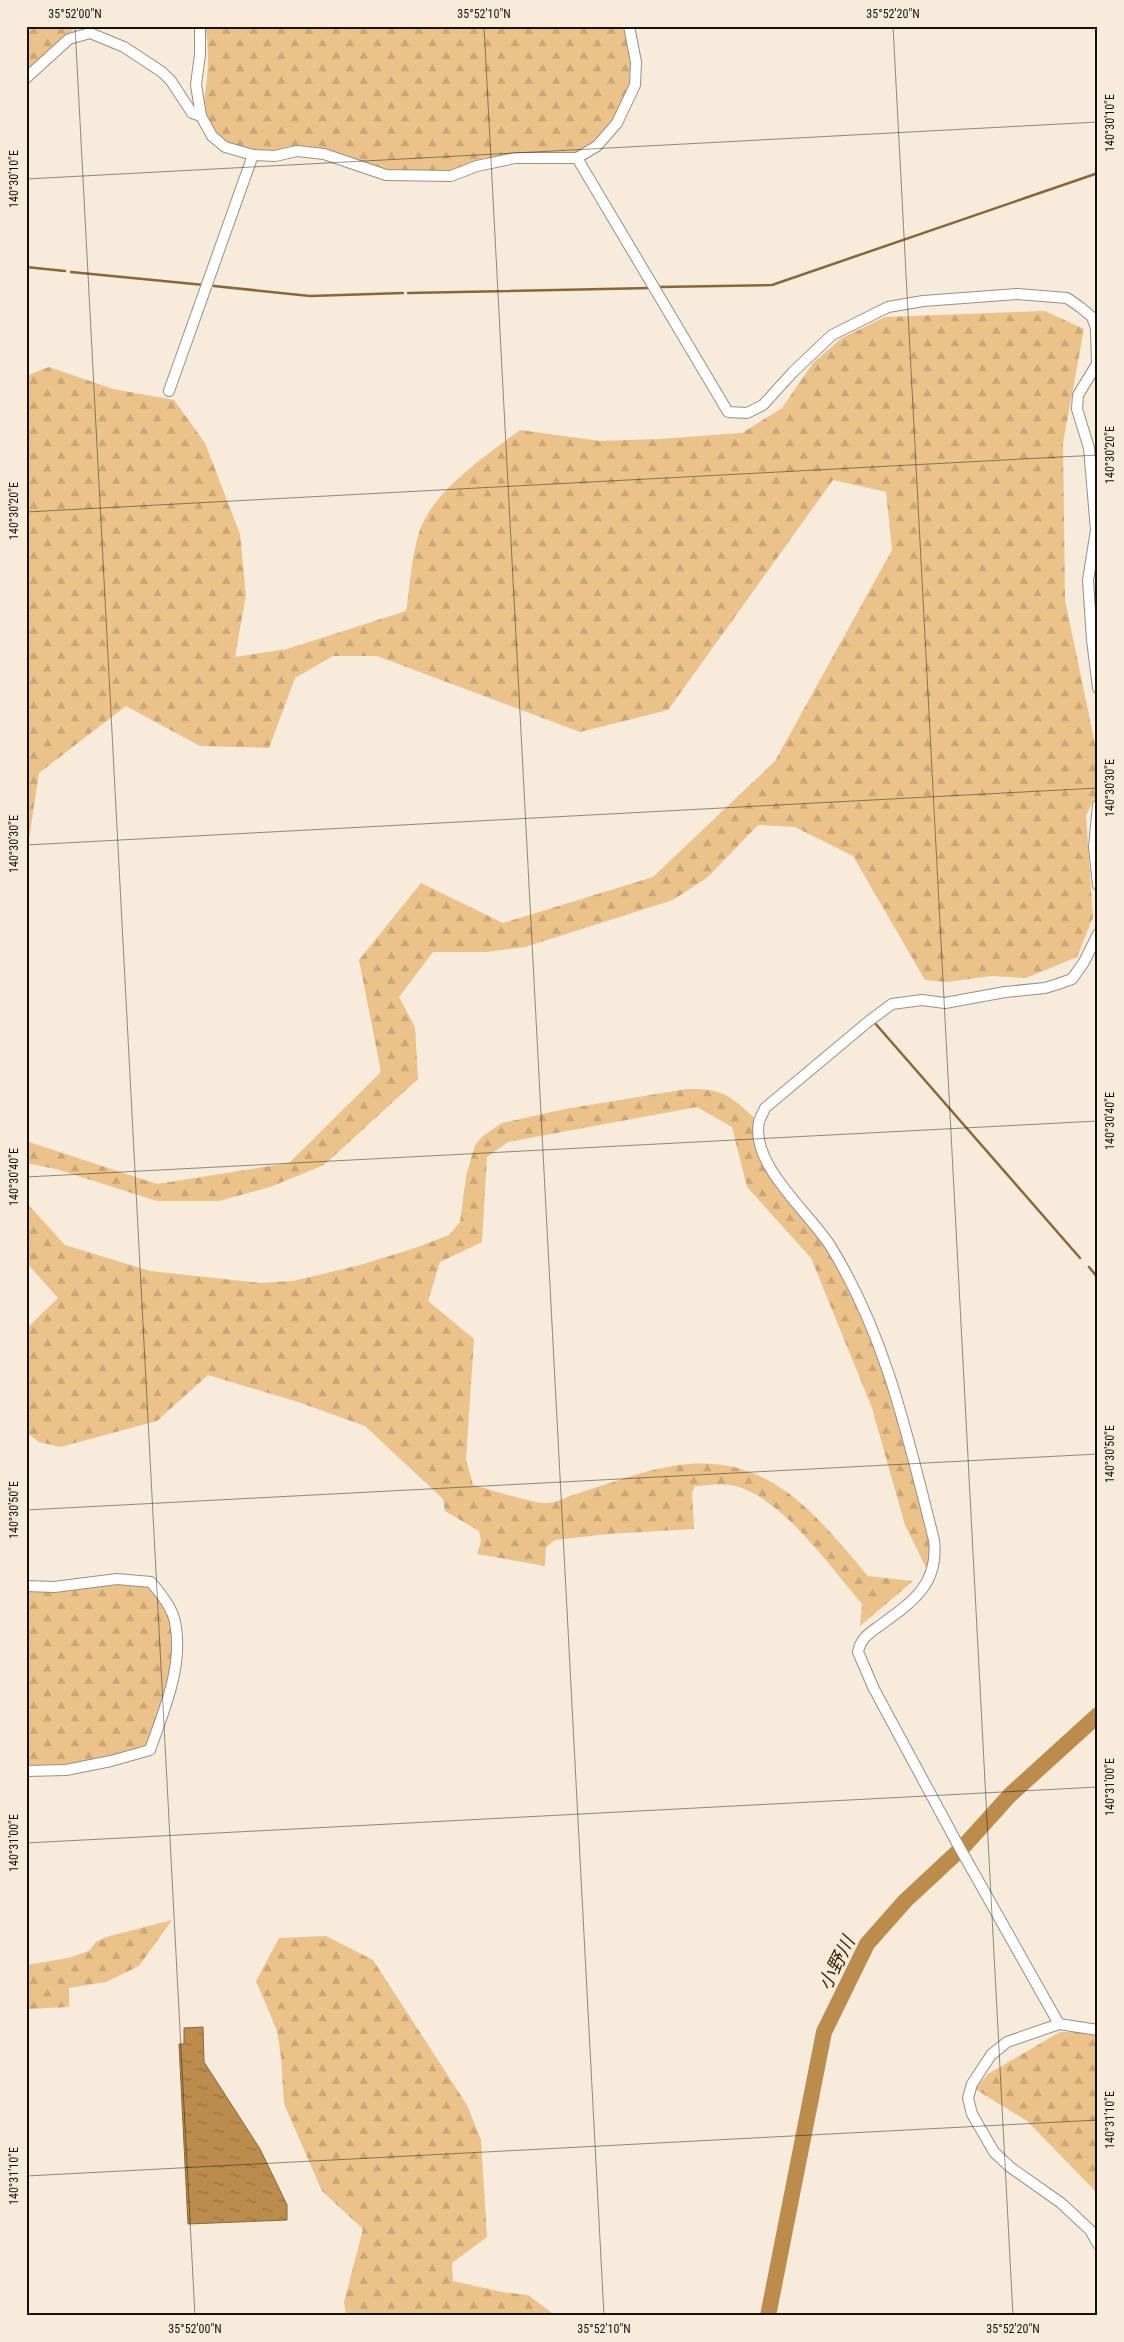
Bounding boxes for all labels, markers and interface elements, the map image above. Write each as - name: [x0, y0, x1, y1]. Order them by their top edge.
- text: 35°52'00"N: [48, 7, 102, 21]
- text: 35°52'10"N: [457, 7, 511, 21]
- text: 35°52'20"N: [866, 7, 920, 21]
- text: 140°30'10"E: [1103, 94, 1117, 152]
- text: 140°30'10"E: [7, 150, 21, 208]
- text: 140°30'20"E: [1103, 426, 1117, 484]
- text: 140°30'20"E: [7, 482, 21, 540]
- text: 140°30'30"E: [1103, 759, 1117, 817]
- text: 140°30'30"E: [7, 815, 21, 873]
- text: 140°30'40"E: [1103, 1092, 1117, 1150]
- text: 140°30'40"E: [7, 1148, 21, 1206]
- text: 140°30'50"E: [1103, 1425, 1117, 1483]
- text: 140°30'50"E: [7, 1481, 21, 1539]
- text: 140°31'00"E: [1103, 1758, 1117, 1816]
- text: 140°31'00"E: [7, 1814, 21, 1872]
- water label: 小野川: [813, 1931, 861, 1994]
- text: 140°31'10"E: [1103, 2091, 1117, 2149]
- text: 140°31'10"E: [7, 2147, 21, 2205]
- text: 35°52'00"N: [168, 2322, 222, 2336]
- text: 35°52'10"N: [577, 2322, 631, 2336]
- text: 35°52'20"N: [986, 2322, 1040, 2336]

